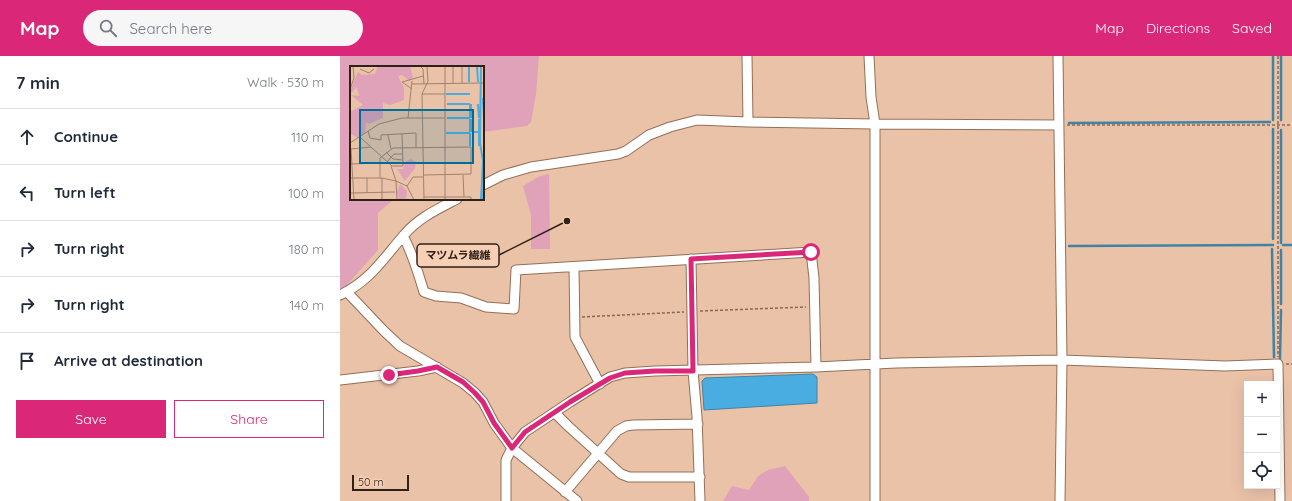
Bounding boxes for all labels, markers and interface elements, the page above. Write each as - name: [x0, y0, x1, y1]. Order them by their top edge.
- search box: [83, 10, 363, 46]
- text: Map: [20, 16, 59, 40]
- icon: search: [97, 17, 119, 39]
- text: Search here: [129, 19, 212, 38]
- text: Map: [1095, 19, 1124, 37]
- text: Directions: [1146, 19, 1210, 37]
- text: Saved: [1232, 19, 1272, 37]
- inset map: [350, 66, 484, 200]
- text: 7 min: [16, 72, 60, 93]
- text: Walk · 530 m: [247, 74, 324, 90]
- icon: ahead: [16, 126, 38, 148]
- text: Continue: [54, 127, 118, 146]
- text: 110 m: [291, 129, 324, 145]
- icon: left: [16, 182, 38, 204]
- text: Turn left: [54, 183, 116, 202]
- text: 100 m: [288, 185, 324, 201]
- icon: right: [16, 238, 38, 260]
- text: Turn right: [54, 239, 125, 258]
- text: 180 m: [289, 241, 324, 257]
- route start: [802, 243, 820, 261]
- callout: マツムラ繊維: [417, 244, 499, 267]
- text: マツムラ繊維: [425, 248, 491, 262]
- icon: right: [16, 294, 38, 316]
- text: Turn right: [54, 295, 125, 314]
- text: 140 m: [289, 297, 324, 313]
- icon: arrive: [16, 350, 38, 372]
- text: Arrive at destination: [54, 351, 203, 370]
- route end: [380, 366, 398, 384]
- map controls: [1244, 381, 1280, 489]
- button: +: [1244, 381, 1280, 417]
- button: Save: [16, 400, 166, 438]
- button: Share: [174, 400, 324, 438]
- button: −: [1244, 417, 1280, 453]
- button: locate: [1244, 453, 1280, 489]
- scale bar: [352, 473, 409, 492]
- text: 50 m: [358, 475, 384, 489]

